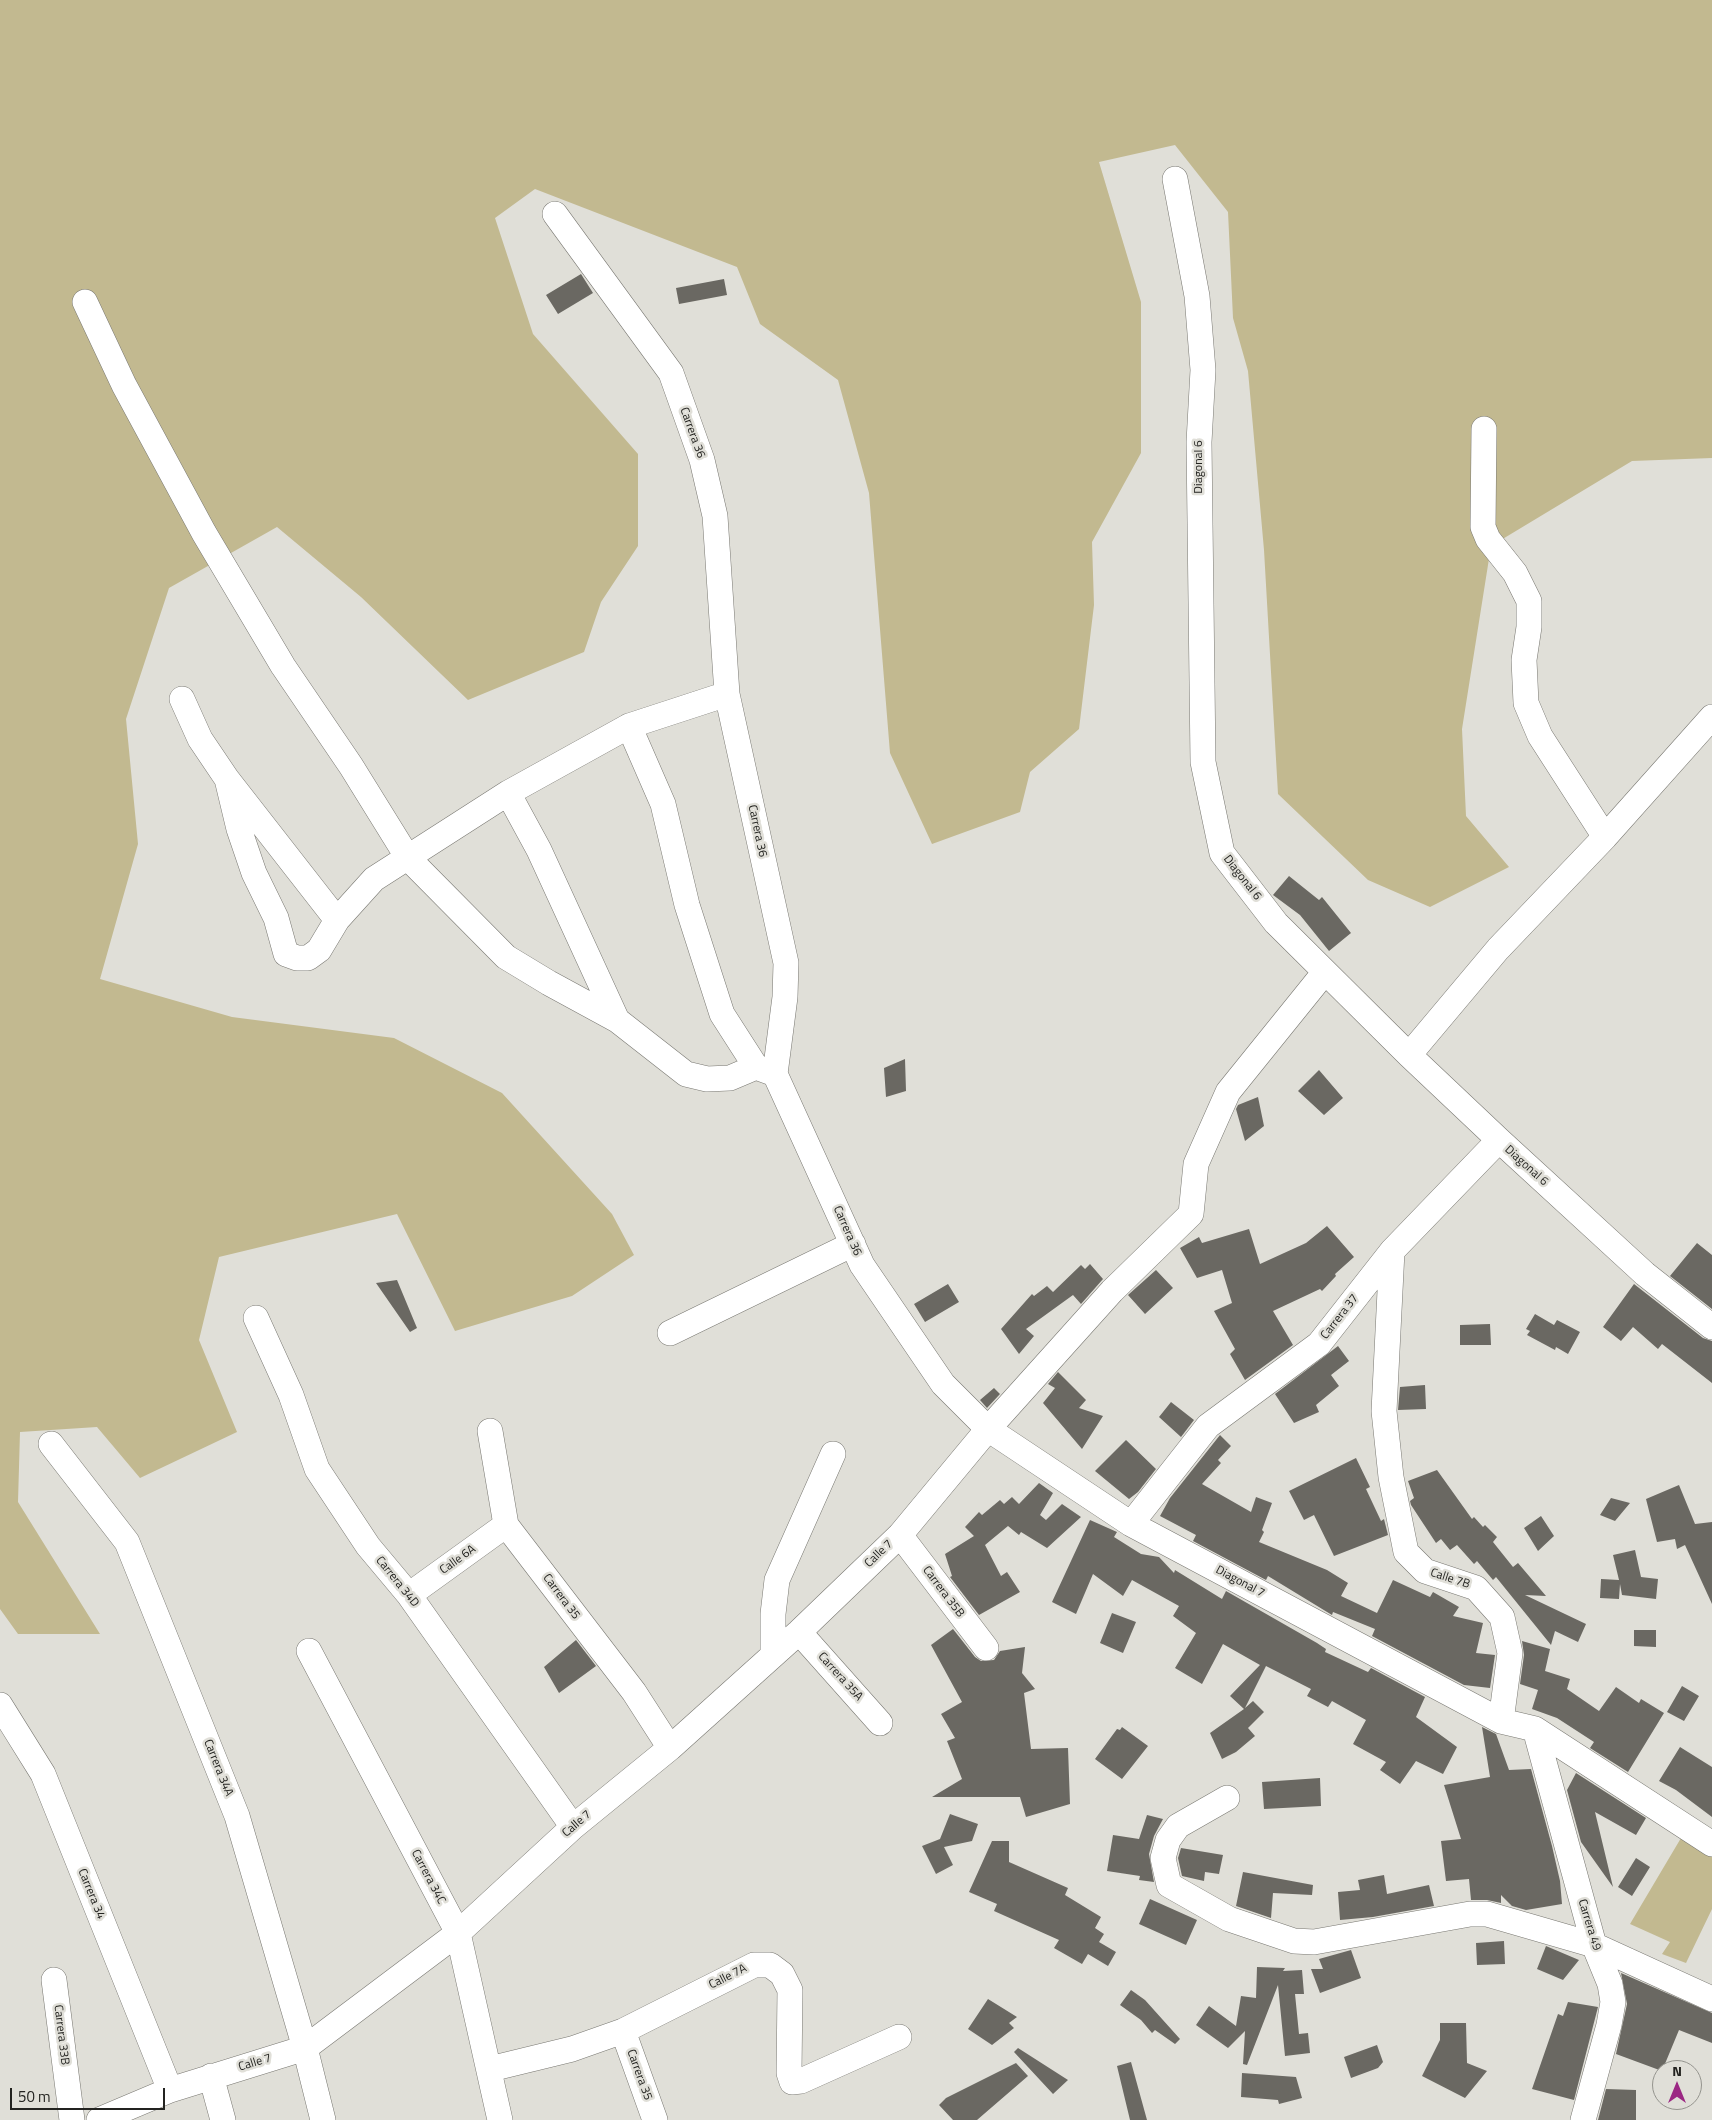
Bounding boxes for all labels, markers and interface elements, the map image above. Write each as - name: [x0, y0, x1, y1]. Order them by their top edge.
- street label: Carrera 36: [676, 406, 708, 460]
- street label: Diagonal 6: [1192, 440, 1206, 494]
- street label: Carrera 36: [744, 804, 770, 858]
- street label: Diagonal 6: [1220, 852, 1264, 904]
- street label: Diagonal 6: [1501, 1143, 1551, 1189]
- street label: Carrera 36: [830, 1204, 864, 1258]
- street label: Carrera 37: [1318, 1292, 1362, 1342]
- street label: Calle 7: [862, 1537, 896, 1571]
- street label: Calle 6A: [437, 1542, 479, 1578]
- street label: Carrera 34D: [372, 1554, 422, 1610]
- street label: Diagonal 7: [1213, 1563, 1267, 1601]
- street label: Carrera 35B: [919, 1564, 967, 1620]
- street label: Calle 7B: [1428, 1566, 1472, 1592]
- street label: Carrera 35: [539, 1571, 583, 1623]
- street label: Carrera 35A: [815, 1650, 865, 1704]
- street label: Carrera 34A: [200, 1737, 236, 1799]
- street label: Calle 7: [560, 1808, 594, 1840]
- street label: Carrera 34C: [408, 1847, 448, 1907]
- street label: Carrera 34: [74, 1867, 108, 1921]
- street label: Carrera 49: [1574, 1898, 1604, 1952]
- street label: Calle 7A: [707, 1961, 749, 1993]
- street label: Carrera 33B: [50, 2004, 72, 2066]
- street label: Carrera 35: [623, 2048, 655, 2102]
- street label: Calle 7: [237, 2051, 273, 2075]
- north arrow: [1652, 2060, 1702, 2110]
- text: N: [1672, 2060, 1682, 2081]
- scale bar: [12, 2078, 168, 2110]
- text: 50 m: [18, 2085, 51, 2108]

